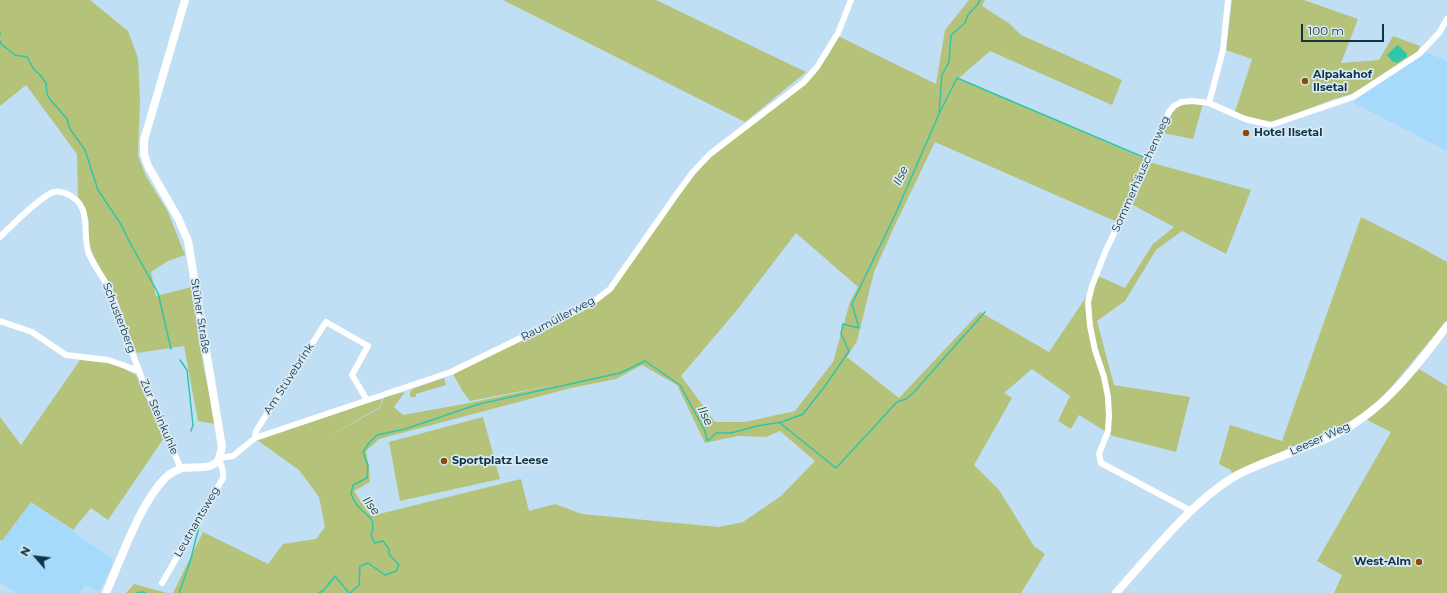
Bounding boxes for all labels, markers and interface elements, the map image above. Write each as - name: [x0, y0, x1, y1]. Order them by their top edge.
- scale bar: [1303, 16, 1386, 42]
- text: 100 m: [1308, 23, 1344, 38]
- place label: Alpakahof Ilsetal: [1313, 68, 1372, 94]
- marker: Alpakahof Ilsetal: [1300, 76, 1310, 86]
- street label: Sommerhäuschenweg: [1109, 114, 1173, 234]
- place label: Hotel Ilsetal: [1254, 126, 1322, 140]
- marker: Hotel Ilsetal: [1241, 128, 1251, 138]
- water label: Ilse: [890, 164, 912, 188]
- street label: Stüher Straße: [188, 278, 212, 354]
- street label: Schusterberg: [100, 281, 138, 355]
- street label: Raumüllerweg: [519, 294, 597, 344]
- street label: Am Stüvebrink: [261, 341, 317, 417]
- street label: Zur Steinkuhle: [137, 377, 181, 457]
- water label: Ilse: [694, 404, 716, 428]
- street label: Leeser Weg: [1288, 420, 1352, 458]
- place label: Sportplatz Leese: [452, 454, 548, 468]
- marker: Sportplatz Leese: [439, 456, 449, 466]
- street label: Leutnantsweg: [171, 484, 223, 560]
- water label: Ilse: [359, 494, 383, 518]
- north arrow: [16, 537, 56, 577]
- text: N: [17, 544, 34, 559]
- place label: West-Alm: [1354, 555, 1411, 569]
- marker: West-Alm: [1414, 557, 1424, 567]

